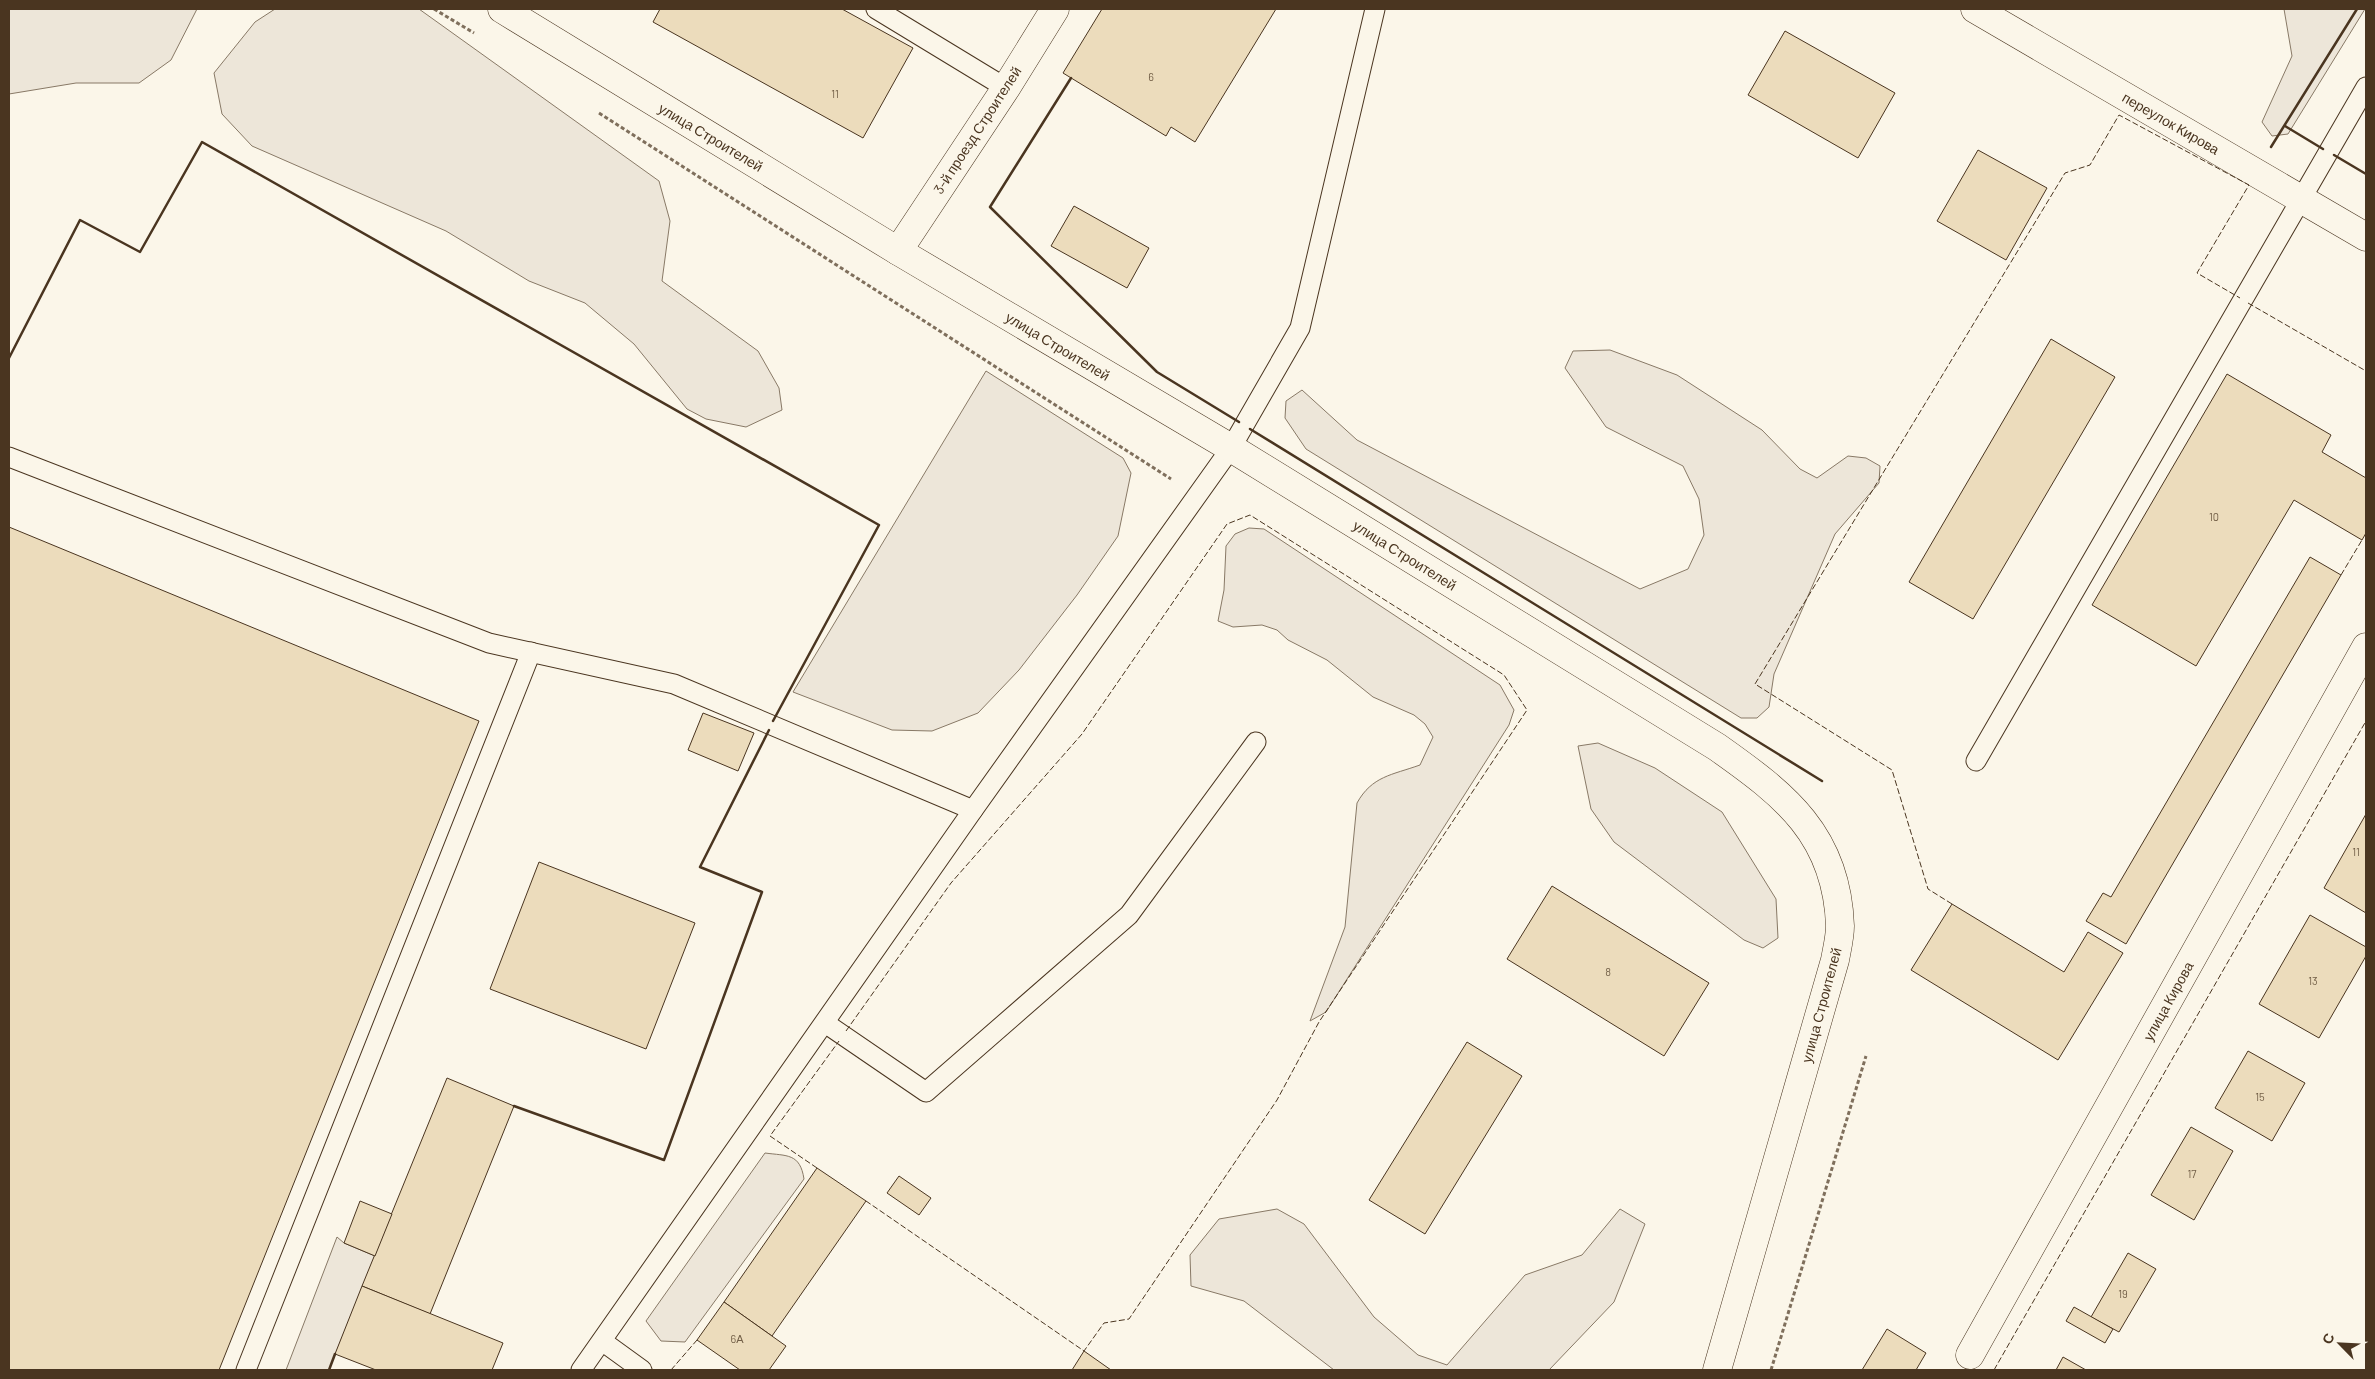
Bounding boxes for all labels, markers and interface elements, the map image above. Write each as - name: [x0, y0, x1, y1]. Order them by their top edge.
- street label: 3-й проезд Строителей: [929, 63, 1025, 197]
- house number: 6: [1148, 70, 1154, 83]
- house number: 11: [831, 87, 839, 100]
- street label: переулок Кирова: [2119, 88, 2223, 158]
- street label: улица Строителей: [656, 99, 766, 175]
- street label: улица Строителей: [1003, 308, 1113, 384]
- house number: 10: [2209, 510, 2219, 523]
- street label: улица Строителей: [1350, 516, 1460, 594]
- house number: 11: [2352, 845, 2360, 858]
- street label: улица Строителей: [1797, 946, 1845, 1064]
- street label: улица Кирова: [2139, 958, 2197, 1044]
- house number: 8: [1605, 965, 1611, 978]
- house number: 13: [2308, 974, 2318, 987]
- house number: 15: [2255, 1090, 2265, 1103]
- house number: 17: [2187, 1167, 2197, 1180]
- house number: 19: [2118, 1287, 2128, 1300]
- north arrow: [2315, 1319, 2365, 1369]
- text: С: [2318, 1330, 2337, 1347]
- house number: 6А: [730, 1332, 744, 1345]

